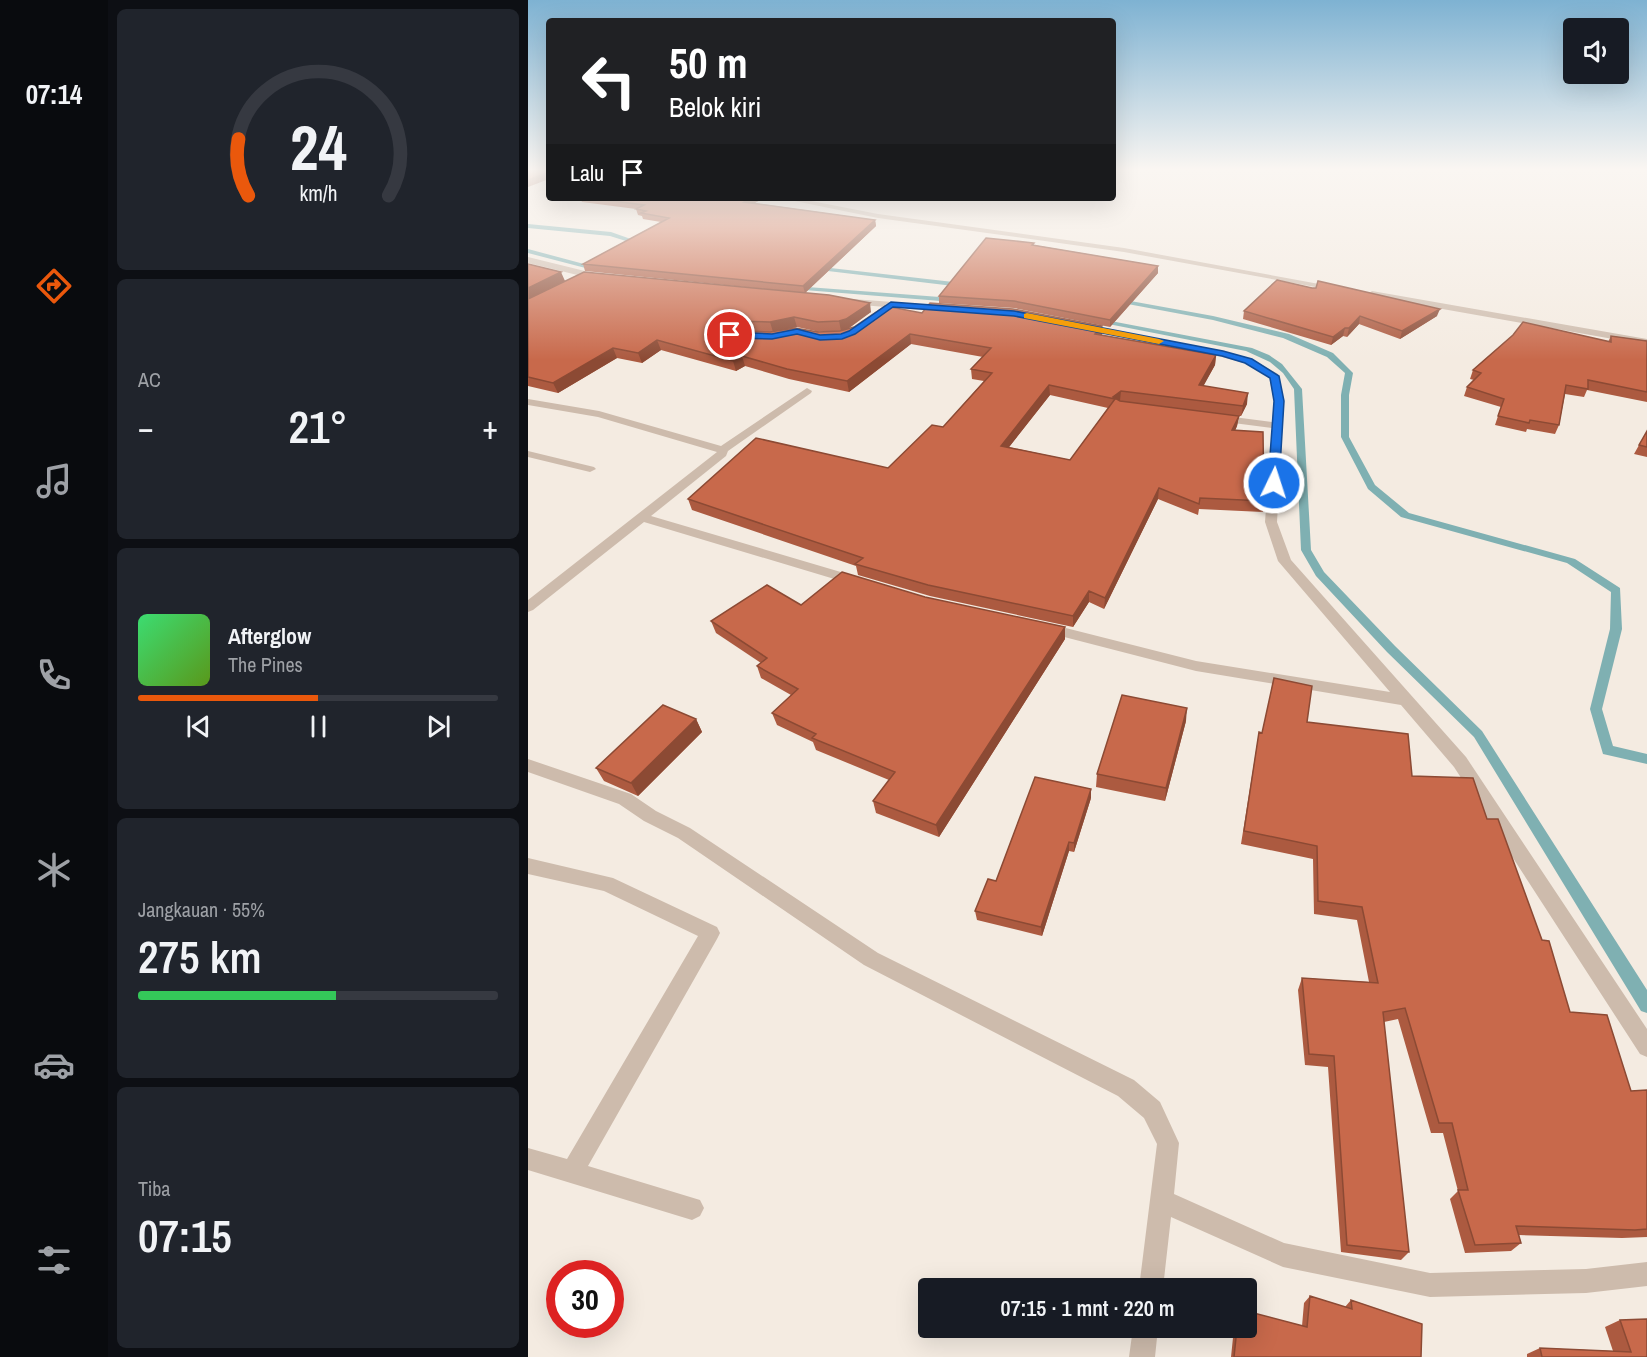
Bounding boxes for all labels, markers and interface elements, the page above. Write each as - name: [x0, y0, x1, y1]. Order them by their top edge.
- map controls: [1563, 18, 1629, 84]
- button: sound: [1563, 18, 1629, 84]
- text: 50 m: [669, 35, 748, 91]
- icon: left: [570, 42, 648, 120]
- text: 07:14: [26, 76, 82, 112]
- text: Belok kiri: [669, 89, 761, 125]
- text: 24: [290, 105, 346, 189]
- icon: arrive: [616, 156, 649, 189]
- text: Lalu: [570, 158, 604, 188]
- text: km/h: [299, 180, 337, 209]
- icon: directions: [33, 265, 75, 307]
- pin: [704, 309, 755, 360]
- icon: arrive: [713, 318, 746, 351]
- text: AC: [138, 366, 161, 393]
- text: 21°: [288, 396, 348, 457]
- text: −: [138, 405, 154, 449]
- text: +: [482, 405, 498, 449]
- position arrow: [1242, 451, 1306, 515]
- icon: music: [33, 460, 75, 502]
- text: Afterglow: [228, 621, 311, 651]
- text: The Pines: [228, 651, 303, 678]
- icon: phone: [33, 654, 75, 696]
- icon: previous: [182, 710, 215, 743]
- icon: pause: [302, 710, 335, 743]
- icon: next: [422, 710, 455, 743]
- icon: climate: [33, 849, 75, 891]
- text: Jangkauan · 55%: [138, 896, 265, 923]
- text: 275 km: [138, 926, 262, 987]
- icon: car: [33, 1044, 75, 1086]
- text: Tiba: [138, 1175, 170, 1202]
- text: 07:15: [138, 1205, 232, 1266]
- icon: filters: [33, 1239, 75, 1281]
- speed limit sign: 30: [546, 1260, 624, 1338]
- text: 07:15 · 1 mnt · 220 m: [1001, 1293, 1174, 1323]

